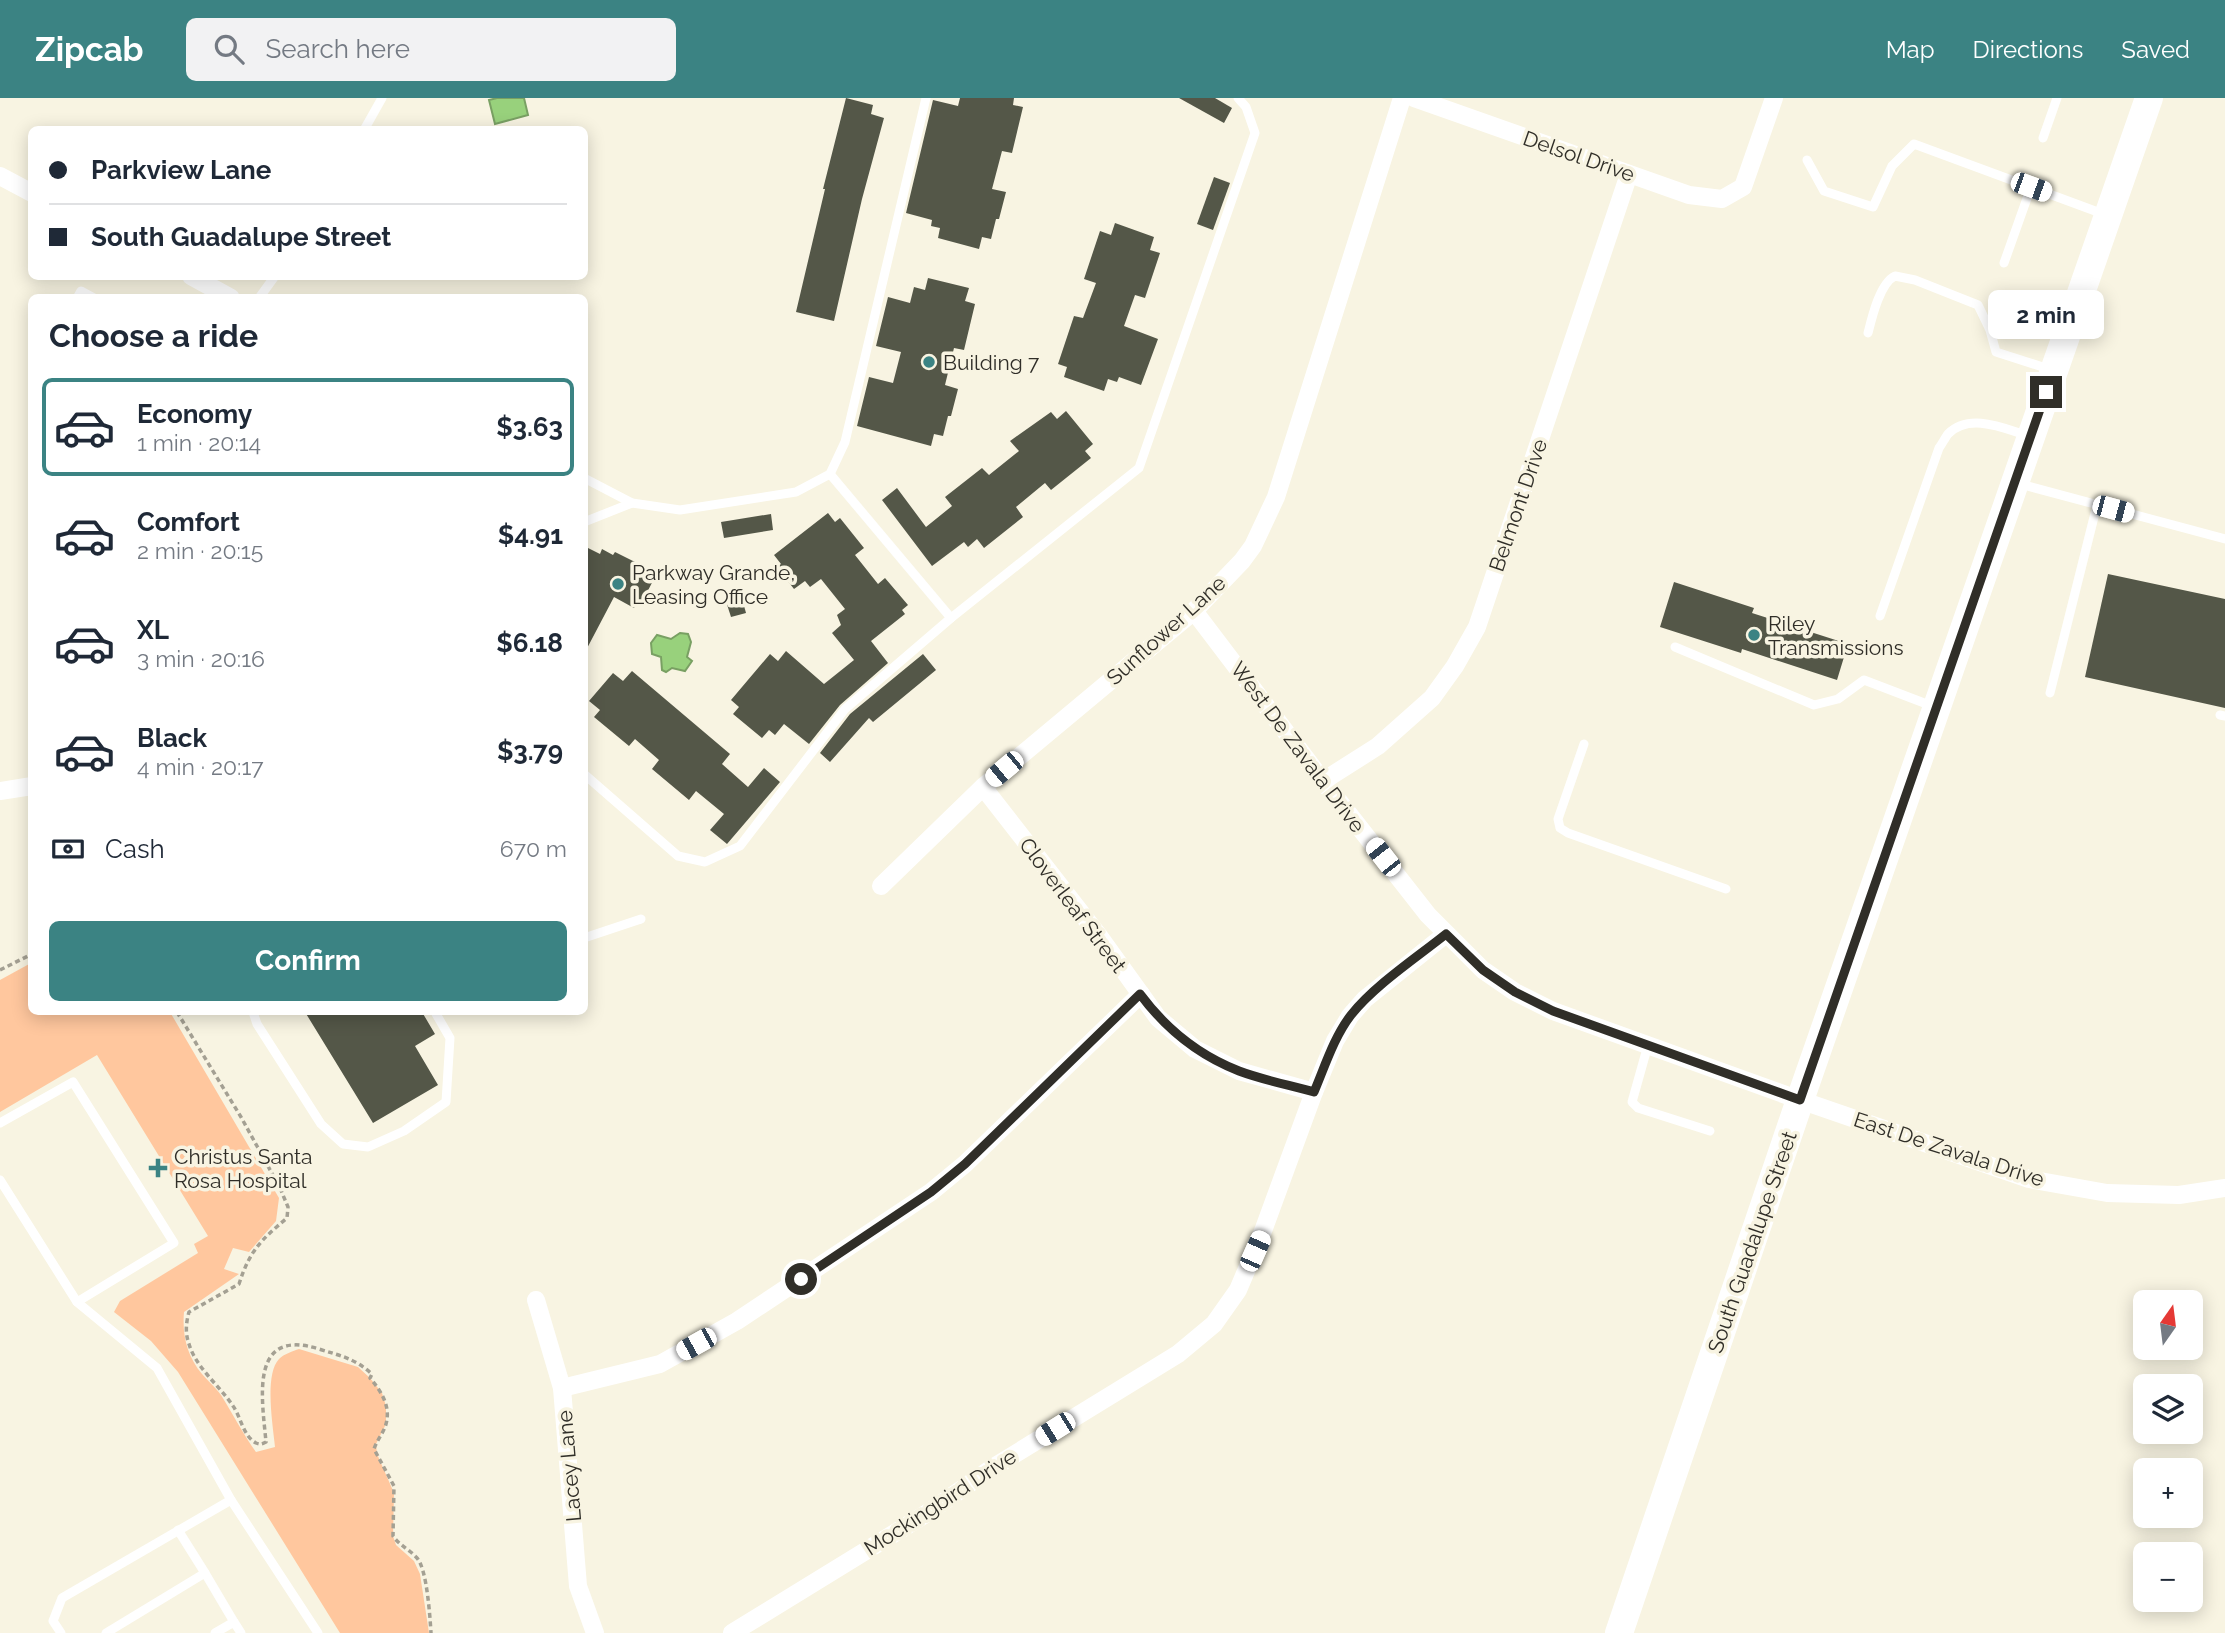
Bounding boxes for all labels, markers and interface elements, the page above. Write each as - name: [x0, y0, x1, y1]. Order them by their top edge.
- search box: [186, 18, 676, 81]
- text: Zipcab: [35, 30, 144, 69]
- icon: search: [210, 30, 248, 68]
- text: Search here: [266, 34, 410, 64]
- text: Map: [1886, 35, 1935, 64]
- text: Directions: [1973, 35, 2083, 64]
- text: Saved: [2121, 35, 2190, 64]
- street label: Delsol Drive: [1520, 125, 1638, 187]
- text: Parkview Lane: [91, 155, 271, 185]
- car: [2008, 170, 2055, 204]
- text: South Guadalupe Street: [91, 222, 391, 252]
- callout: 2 min: [1988, 290, 2104, 340]
- text: 2 min: [2016, 301, 2076, 328]
- text: Choose a ride: [49, 317, 258, 354]
- place label: Building 7: [943, 350, 1040, 375]
- marker: Building 7: [921, 354, 937, 370]
- route end: [2030, 376, 2062, 408]
- icon: car: [53, 396, 116, 459]
- text: Economy: [137, 399, 252, 429]
- text: $3.63: [496, 412, 563, 442]
- text: 1 min · 20:14: [137, 429, 261, 456]
- street label: Belmont Drive: [1484, 435, 1552, 575]
- car: [2090, 493, 2137, 525]
- icon: car: [53, 504, 116, 567]
- text: Comfort: [137, 507, 240, 537]
- text: $4.91: [498, 520, 563, 550]
- text: 2 min · 20:15: [137, 537, 263, 564]
- place label: Parkway Grande, Leasing Office: [632, 560, 795, 609]
- street label: Sunflower Lane: [1101, 570, 1231, 690]
- marker: Parkway Grande, Leasing Office: [610, 576, 626, 592]
- place label: Riley Transmissions: [1768, 611, 1904, 660]
- icon: car: [53, 612, 116, 675]
- text: XL: [137, 615, 169, 645]
- marker: Riley Transmissions: [1746, 627, 1762, 643]
- text: $6.18: [496, 628, 563, 658]
- text: 3 min · 20:16: [137, 645, 265, 672]
- street label: West De Zavala Drive: [1226, 657, 1370, 837]
- icon: car: [53, 720, 116, 783]
- text: Black: [137, 723, 207, 753]
- text: $3.79: [497, 736, 563, 766]
- car: [982, 747, 1027, 791]
- text: 4 min · 20:17: [137, 753, 263, 780]
- icon: cash: [49, 830, 87, 868]
- street label: Cloverleaf Street: [1014, 833, 1132, 977]
- text: Cash: [105, 834, 165, 864]
- car: [1362, 834, 1405, 880]
- text: 670 m: [500, 835, 567, 862]
- button: Confirm: [49, 921, 567, 1001]
- street label: East De Zavala Drive: [1851, 1106, 2047, 1192]
- street label: South Guadalupe Street: [1702, 1128, 1802, 1356]
- place label: Christus Santa Rosa Hospital: [174, 1144, 313, 1193]
- marker: Christus Santa Rosa Hospital: [148, 1158, 168, 1178]
- car: [1237, 1228, 1274, 1274]
- route start: [785, 1263, 817, 1295]
- north arrow: [2133, 1290, 2203, 1360]
- map controls: [2133, 1290, 2203, 1612]
- car: [673, 1325, 720, 1363]
- button: layers: [2133, 1374, 2203, 1444]
- street label: Lacey Lane: [552, 1409, 586, 1523]
- car: [1032, 1409, 1079, 1449]
- street label: Mockingbird Drive: [859, 1443, 1021, 1561]
- button: +: [2133, 1458, 2203, 1528]
- button: −: [2133, 1542, 2203, 1612]

